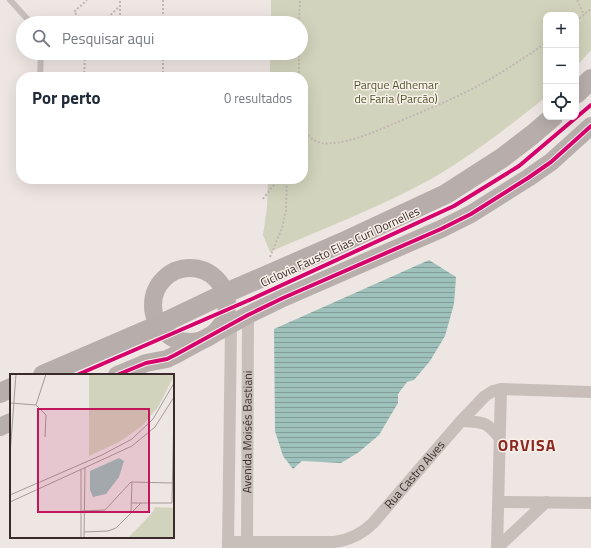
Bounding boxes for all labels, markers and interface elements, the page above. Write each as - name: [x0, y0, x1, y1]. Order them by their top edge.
- map controls: [543, 12, 579, 120]
- button: +: [543, 12, 579, 48]
- search box: [16, 16, 308, 60]
- icon: search: [30, 27, 52, 49]
- text: Pesquisar aqui: [62, 27, 154, 50]
- button: −: [543, 48, 579, 84]
- park label: Parque Adhemar de Faria (Parcão): [354, 75, 438, 108]
- button: locate: [543, 84, 579, 120]
- text: Por perto: [32, 85, 101, 111]
- text: 0 resultados: [224, 88, 292, 108]
- street label: Ciclovia Fausto Elias Curi Dornelles: [257, 201, 423, 292]
- street label: Avenida Moisés Bastiani: [237, 371, 257, 493]
- inset map: [10, 374, 174, 538]
- district label: ORVISA: [498, 433, 556, 457]
- street label: Rua Castro Alves: [379, 436, 450, 513]

